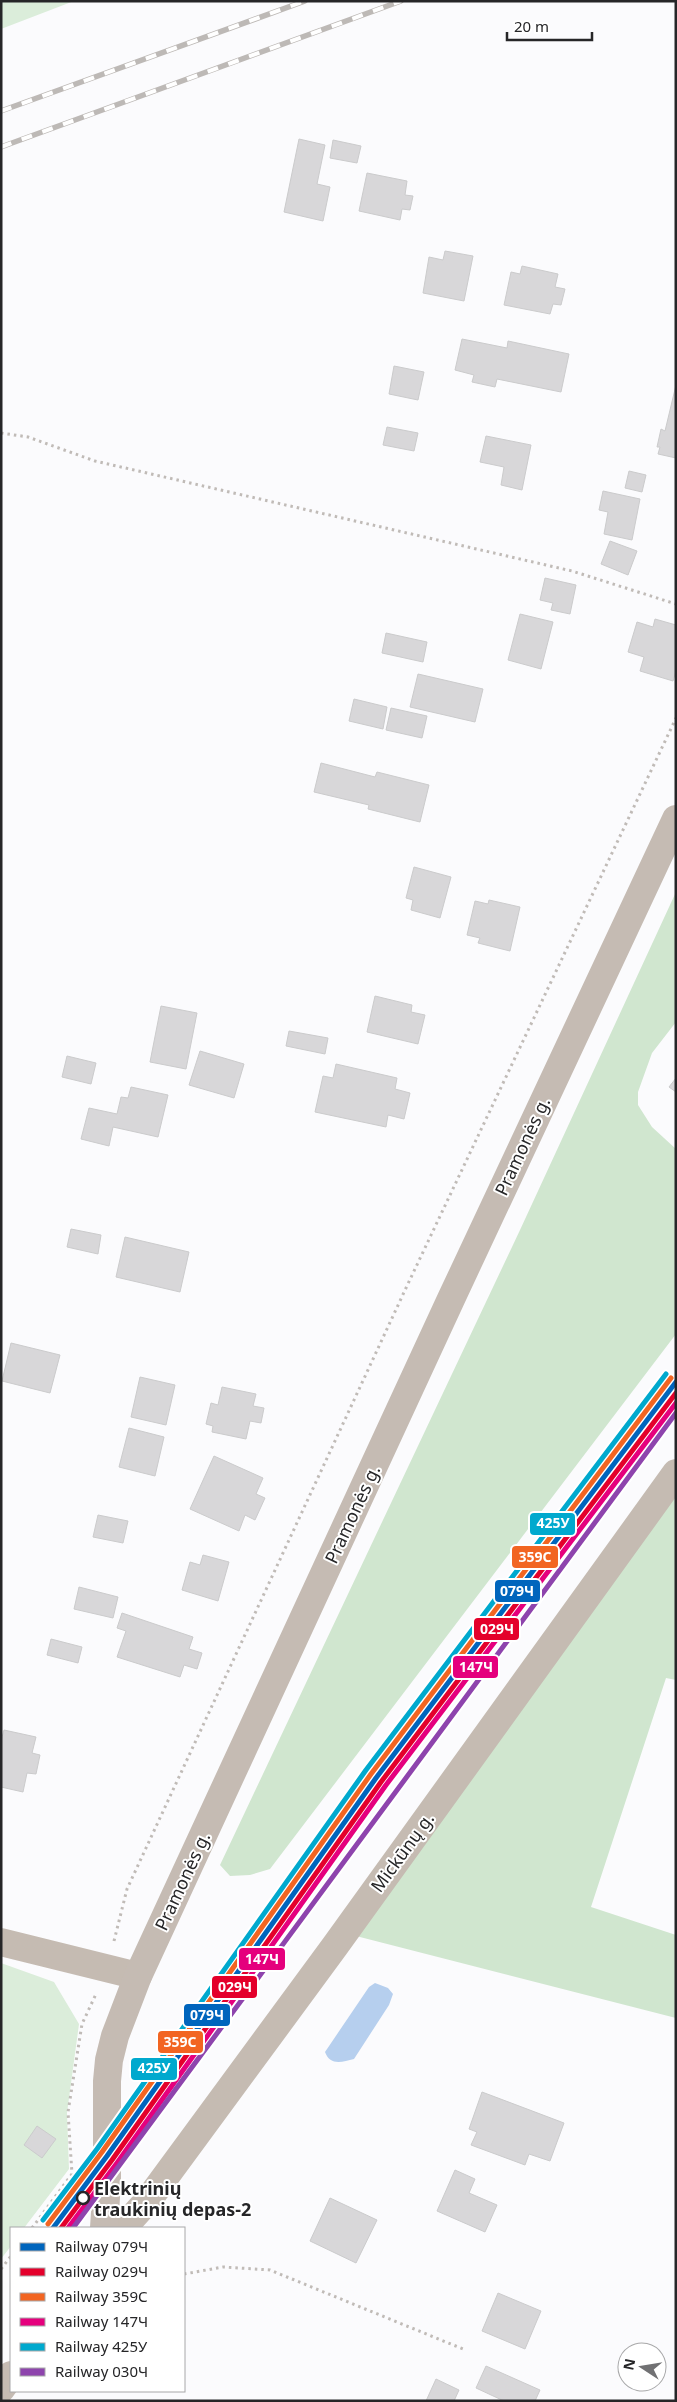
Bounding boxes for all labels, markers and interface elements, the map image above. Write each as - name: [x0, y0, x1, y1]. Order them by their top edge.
- scale bar: [507, 10, 592, 42]
- text: 20 m: [514, 16, 549, 36]
- street label: Pramonės g.: [489, 1093, 555, 1199]
- street label: Pramonės g.: [319, 1461, 385, 1567]
- line badge: 425У: [529, 1512, 576, 1536]
- text: 425У: [536, 1513, 570, 1532]
- line badge: 359С: [511, 1545, 559, 1569]
- text: 359С: [518, 1547, 552, 1566]
- line badge: 079Ч: [494, 1579, 541, 1603]
- text: 079Ч: [500, 1581, 534, 1600]
- line badge: 029Ч: [473, 1617, 520, 1641]
- text: 029Ч: [480, 1619, 514, 1638]
- line badge: 147Ч: [452, 1655, 499, 1679]
- text: 147Ч: [459, 1657, 493, 1676]
- street label: Mickūnų g.: [365, 1807, 439, 1897]
- street label: Pramonės g.: [149, 1828, 215, 1934]
- line badge: 147Ч: [238, 1947, 286, 1971]
- text: 147Ч: [245, 1949, 279, 1968]
- line badge: 029Ч: [211, 1975, 258, 1999]
- text: 029Ч: [218, 1977, 252, 1996]
- line badge: 079Ч: [183, 2003, 231, 2027]
- text: 079Ч: [190, 2005, 224, 2024]
- line badge: 359С: [157, 2030, 204, 2054]
- text: 359С: [163, 2032, 197, 2051]
- line badge: 425У: [130, 2057, 178, 2081]
- text: 425У: [137, 2058, 171, 2077]
- place label: Elektrinių traukinių depas-2: [94, 2176, 251, 2221]
- marker: Elektrinių traukinių depas-2: [76, 2191, 90, 2205]
- legend: [10, 2227, 185, 2392]
- text: Railway 079Ч: [55, 2236, 148, 2256]
- text: Railway 029Ч: [55, 2261, 148, 2281]
- text: Railway 359С: [55, 2286, 148, 2306]
- text: Railway 147Ч: [55, 2311, 148, 2331]
- text: Railway 425У: [55, 2336, 148, 2356]
- north arrow: [617, 2342, 667, 2392]
- text: N: [618, 2357, 639, 2372]
- text: Railway 030Ч: [55, 2361, 148, 2381]

